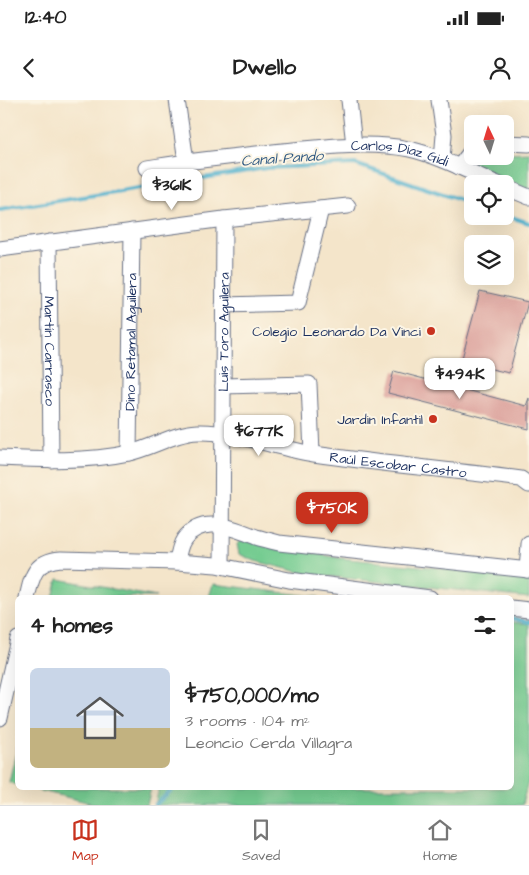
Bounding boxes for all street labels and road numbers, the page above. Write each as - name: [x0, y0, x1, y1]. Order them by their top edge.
- street label: Carlos Díaz Gidi: [351, 136, 451, 172]
- street label: Luis Toro Aguilera: [214, 272, 235, 392]
- street label: Dino Retamal Aguilera: [121, 273, 142, 411]
- street label: Martín Carrasco: [38, 296, 60, 406]
- street label: Raúl Escobar Castro: [328, 447, 468, 483]

